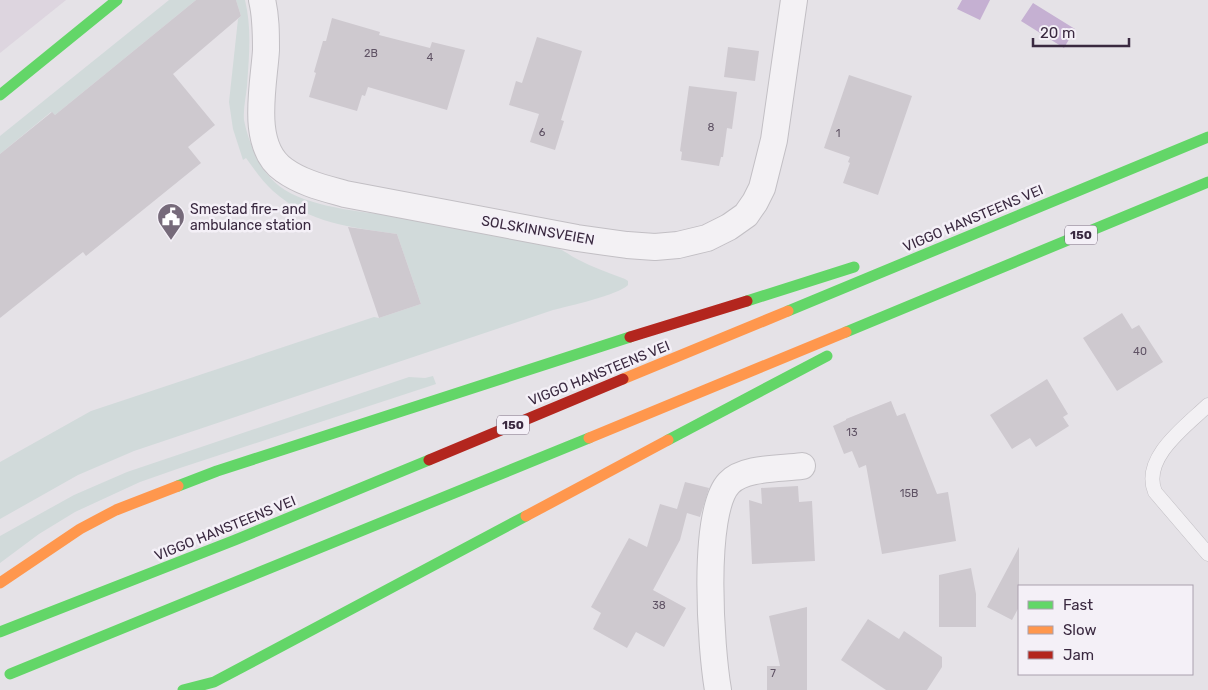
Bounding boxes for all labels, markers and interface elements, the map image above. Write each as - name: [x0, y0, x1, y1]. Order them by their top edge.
- scale bar: [1033, 15, 1129, 47]
- text: 20 m: [1040, 24, 1075, 42]
- house number: 2B: [364, 47, 378, 60]
- house number: 4: [427, 51, 434, 64]
- house number: 8: [708, 121, 715, 134]
- house number: 6: [539, 126, 546, 139]
- house number: 1: [836, 127, 840, 140]
- street label: VIGGO HANSTEENS VEI: [901, 181, 1046, 256]
- place label: Smestad fire- and ambulance station: [190, 201, 311, 234]
- public building icon: Smestad fire- and ambulance station: [156, 202, 186, 241]
- street label: SOLSKINNSVEIEN: [480, 212, 596, 249]
- road number: 150: [1065, 226, 1097, 244]
- street label: VIGGO HANSTEENS VEI: [526, 337, 672, 410]
- house number: 40: [1133, 345, 1147, 358]
- road number: 150: [497, 416, 529, 434]
- house number: 13: [846, 426, 858, 439]
- house number: 15B: [900, 487, 918, 500]
- street label: VIGGO HANSTEENS VEI: [152, 492, 298, 565]
- legend: [1018, 585, 1193, 675]
- text: Fast: [1063, 596, 1093, 614]
- house number: 38: [652, 599, 666, 612]
- text: Slow: [1063, 621, 1096, 639]
- text: Jam: [1063, 646, 1094, 664]
- house number: 7: [770, 667, 776, 680]

